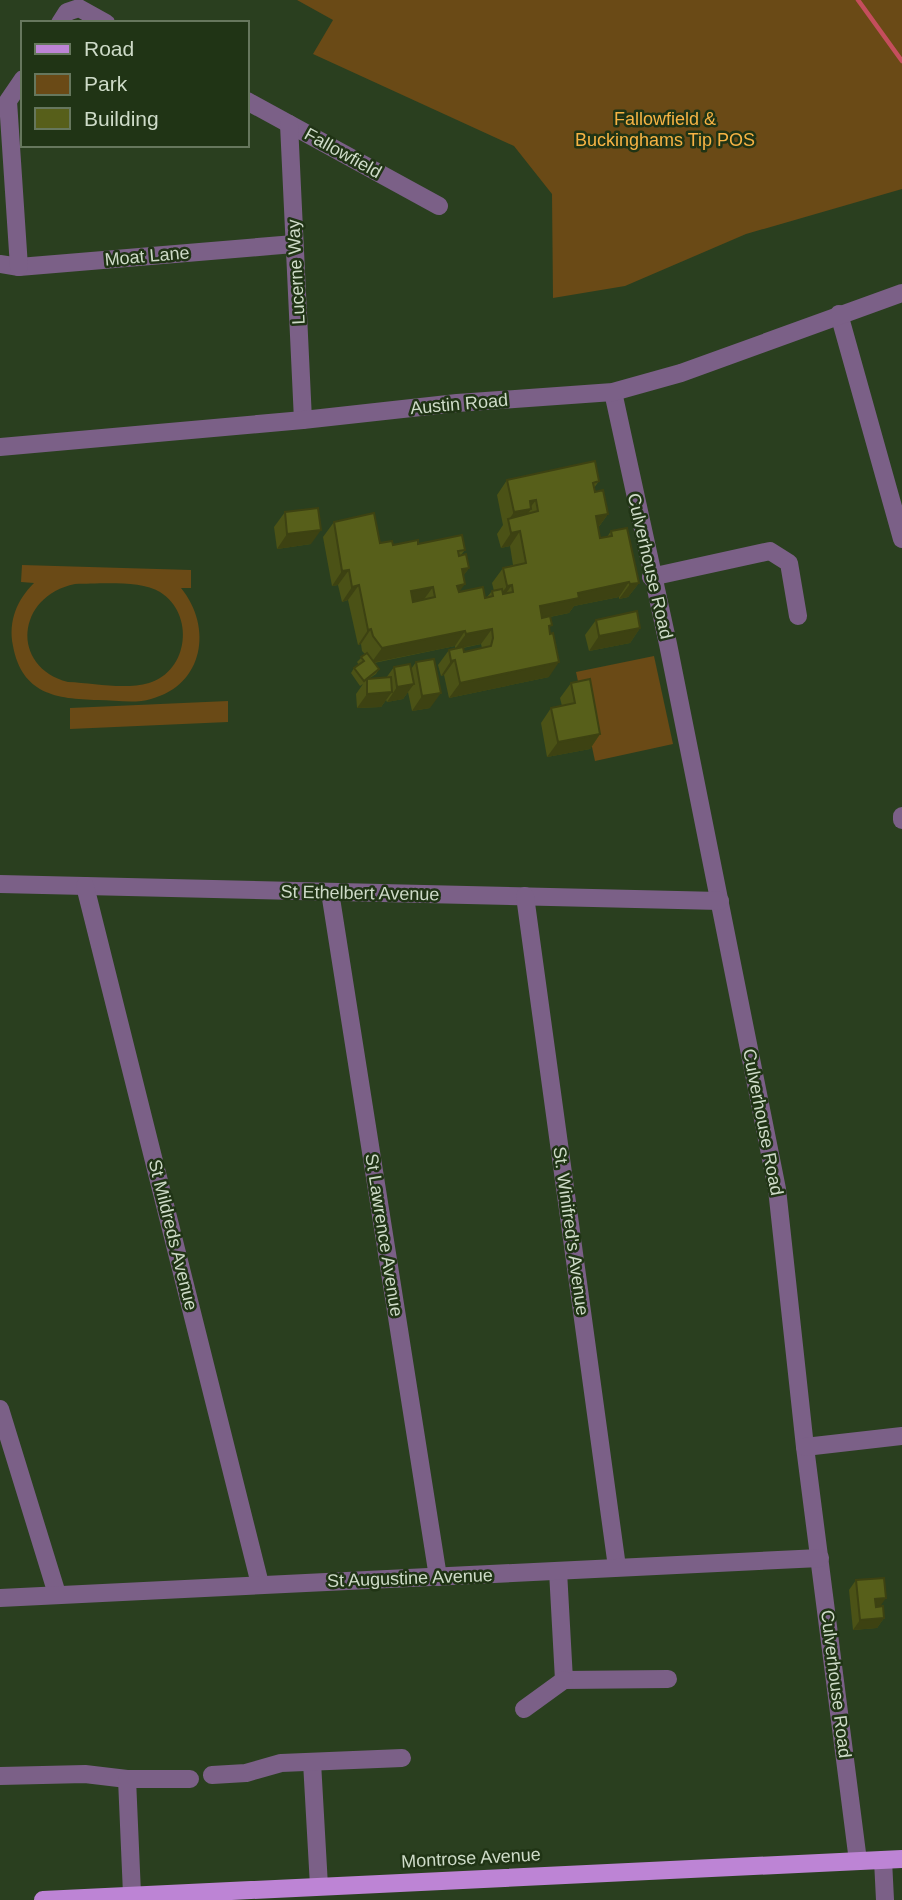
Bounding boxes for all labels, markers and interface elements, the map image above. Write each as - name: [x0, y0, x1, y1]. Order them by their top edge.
- legend: [21, 21, 248, 147]
- text: Road: [84, 37, 134, 60]
- text: Park: [84, 72, 128, 95]
- text: Building: [84, 107, 159, 130]
- park label: Fallowfield & Buckinghams Tip POS: [575, 109, 755, 150]
- street label: Fallowfield: [301, 124, 385, 182]
- street label: Lucerne Way: [283, 219, 309, 325]
- street label: Moat Lane: [104, 242, 190, 270]
- street label: Austin Road: [409, 390, 509, 418]
- street label: Culverhouse Road: [623, 491, 677, 641]
- street label: St Ethelbert Avenue: [280, 882, 440, 904]
- street label: Culverhouse Road: [739, 1047, 787, 1197]
- street label: St. Winifred's Avenue: [549, 1145, 593, 1317]
- street label: St Lawrence Avenue: [361, 1152, 407, 1318]
- street label: St Mildreds Avenue: [145, 1157, 201, 1313]
- street label: St Augustine Avenue: [327, 1565, 493, 1591]
- street label: Culverhouse Road: [817, 1609, 855, 1759]
- street label: Montrose Avenue: [401, 1844, 541, 1872]

